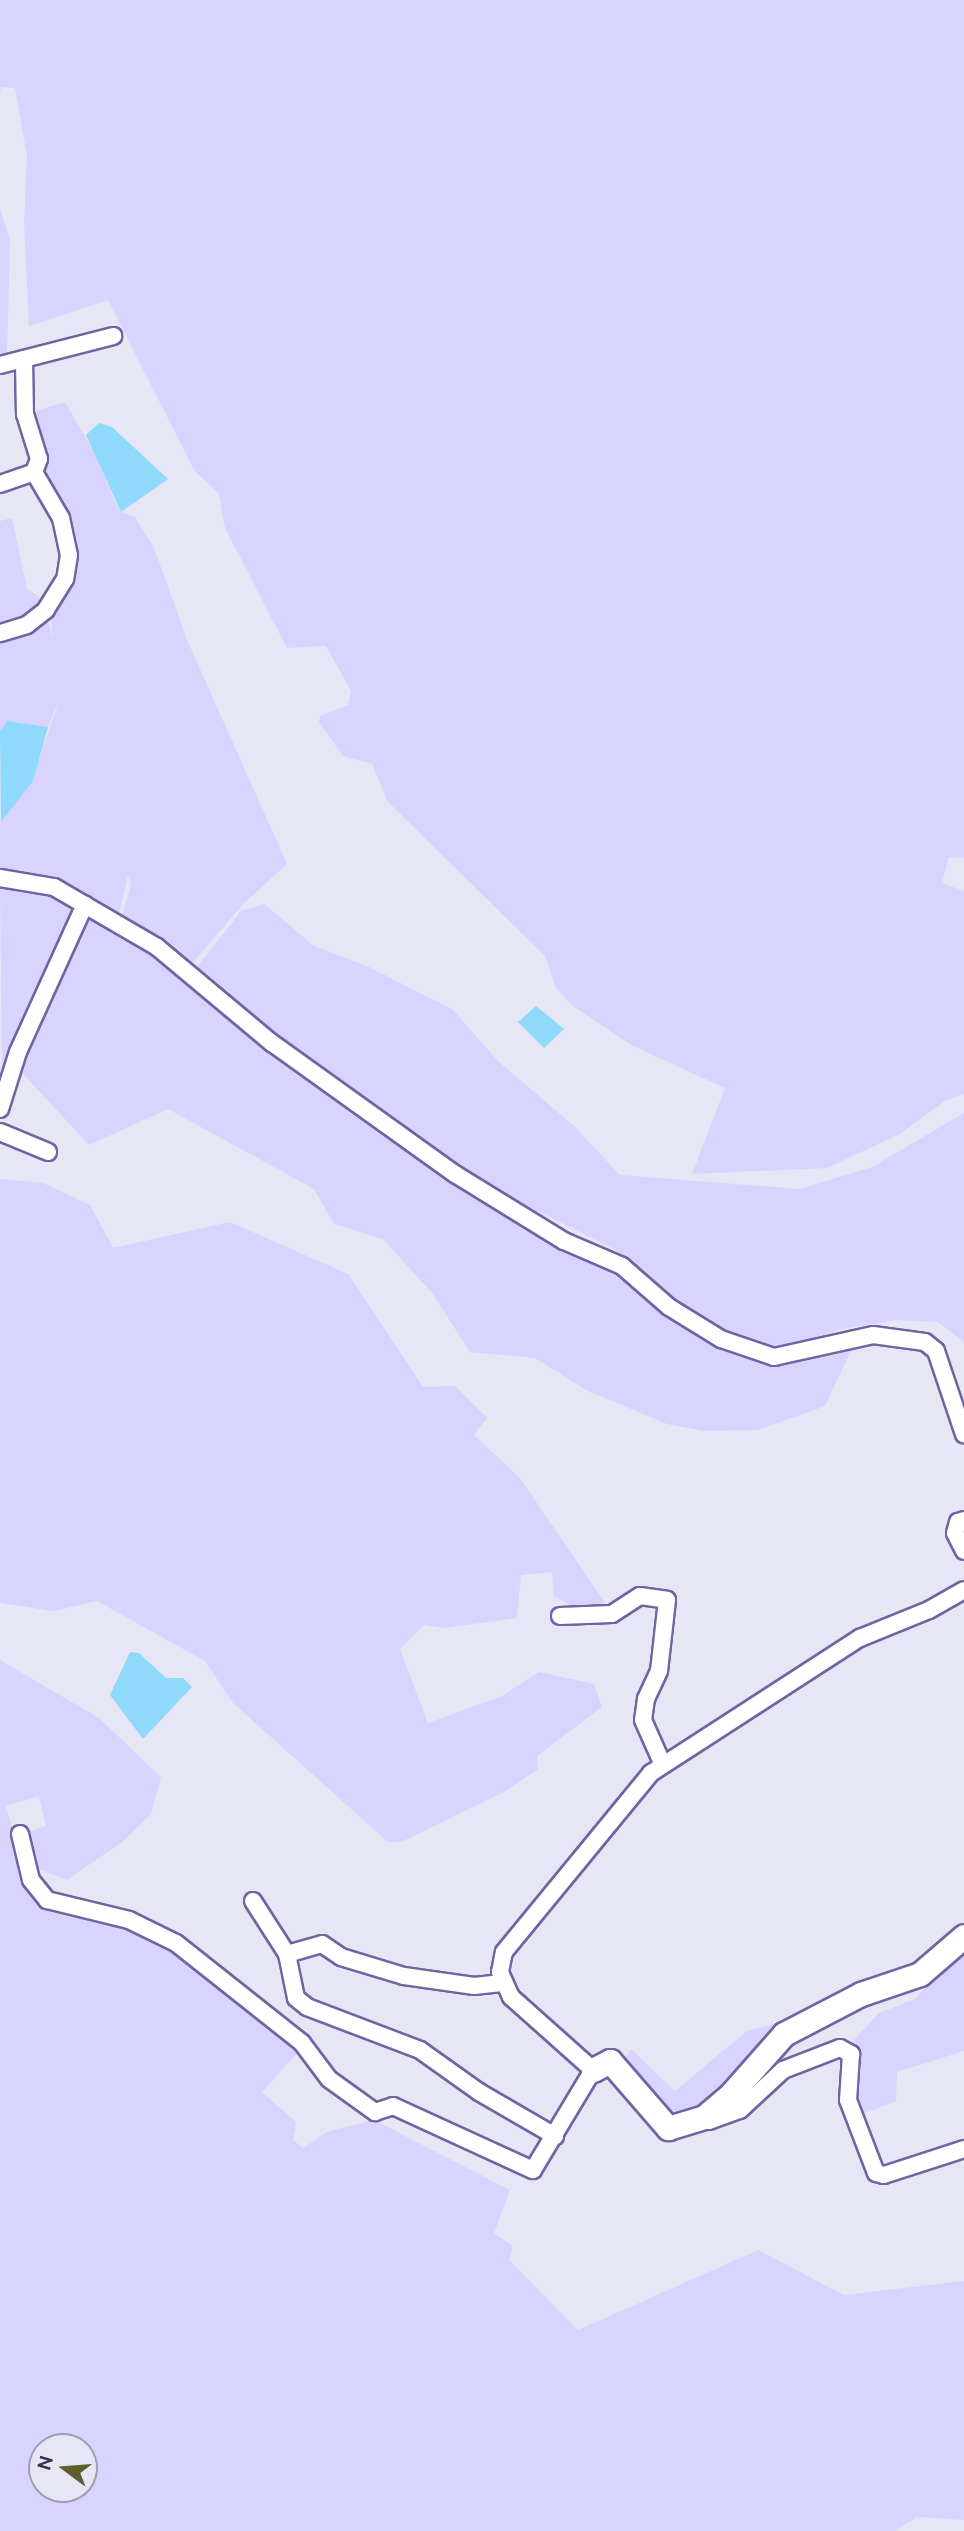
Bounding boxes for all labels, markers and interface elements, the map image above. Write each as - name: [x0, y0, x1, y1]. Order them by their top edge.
- north arrow: [28, 2433, 98, 2503]
- text: N: [32, 2453, 57, 2473]

